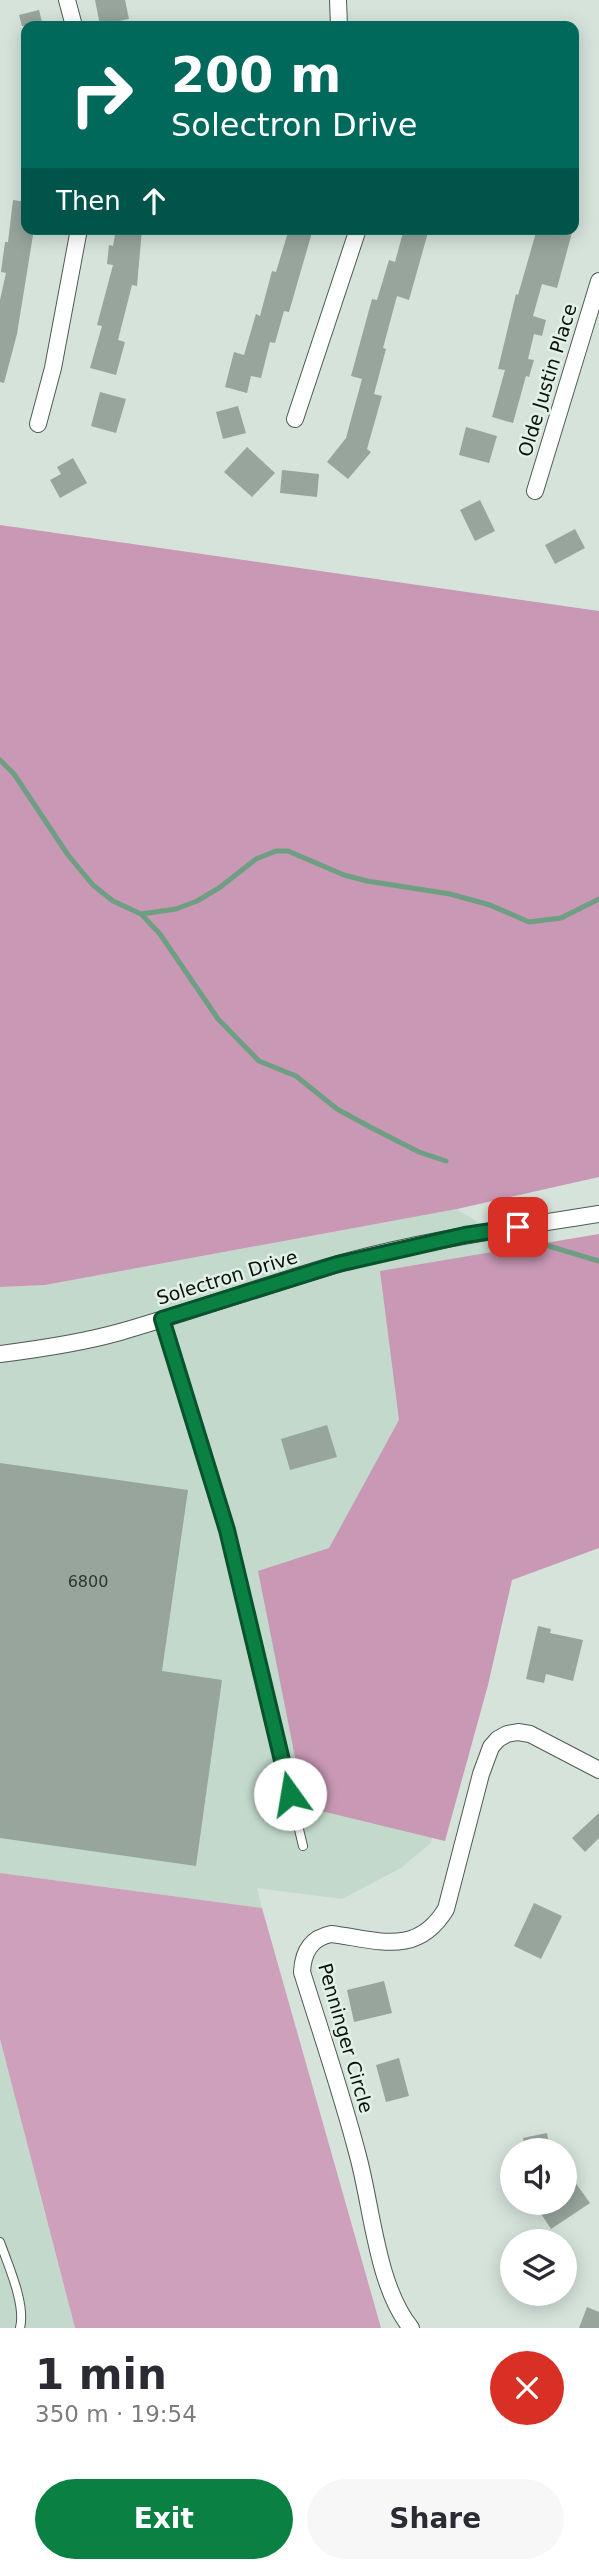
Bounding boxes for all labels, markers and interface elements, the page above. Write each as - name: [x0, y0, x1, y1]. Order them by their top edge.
- text: 200 m: [171, 47, 341, 104]
- icon: right: [56, 49, 147, 140]
- text: Solectron Drive: [171, 106, 417, 144]
- icon: ahead: [135, 182, 173, 220]
- text: Then: [56, 186, 121, 216]
- street label: Olde Justin Place: [513, 301, 581, 459]
- pin: [488, 1197, 548, 1257]
- icon: arrive: [499, 1208, 537, 1246]
- street label: Solectron Drive: [154, 1245, 300, 1309]
- house number: 6800: [68, 1572, 108, 1591]
- position arrow: [253, 1757, 327, 1831]
- street label: Penninger Circle: [314, 1961, 378, 2115]
- map controls: [500, 2138, 577, 2306]
- button: sound: [500, 2138, 577, 2215]
- button: layers: [500, 2229, 577, 2306]
- text: 1 min: [35, 2350, 167, 2399]
- button: close: [490, 2351, 564, 2425]
- text: 350 m · 19:54: [35, 2401, 197, 2427]
- button: Exit: [35, 2479, 293, 2559]
- button: Share: [307, 2479, 564, 2559]

